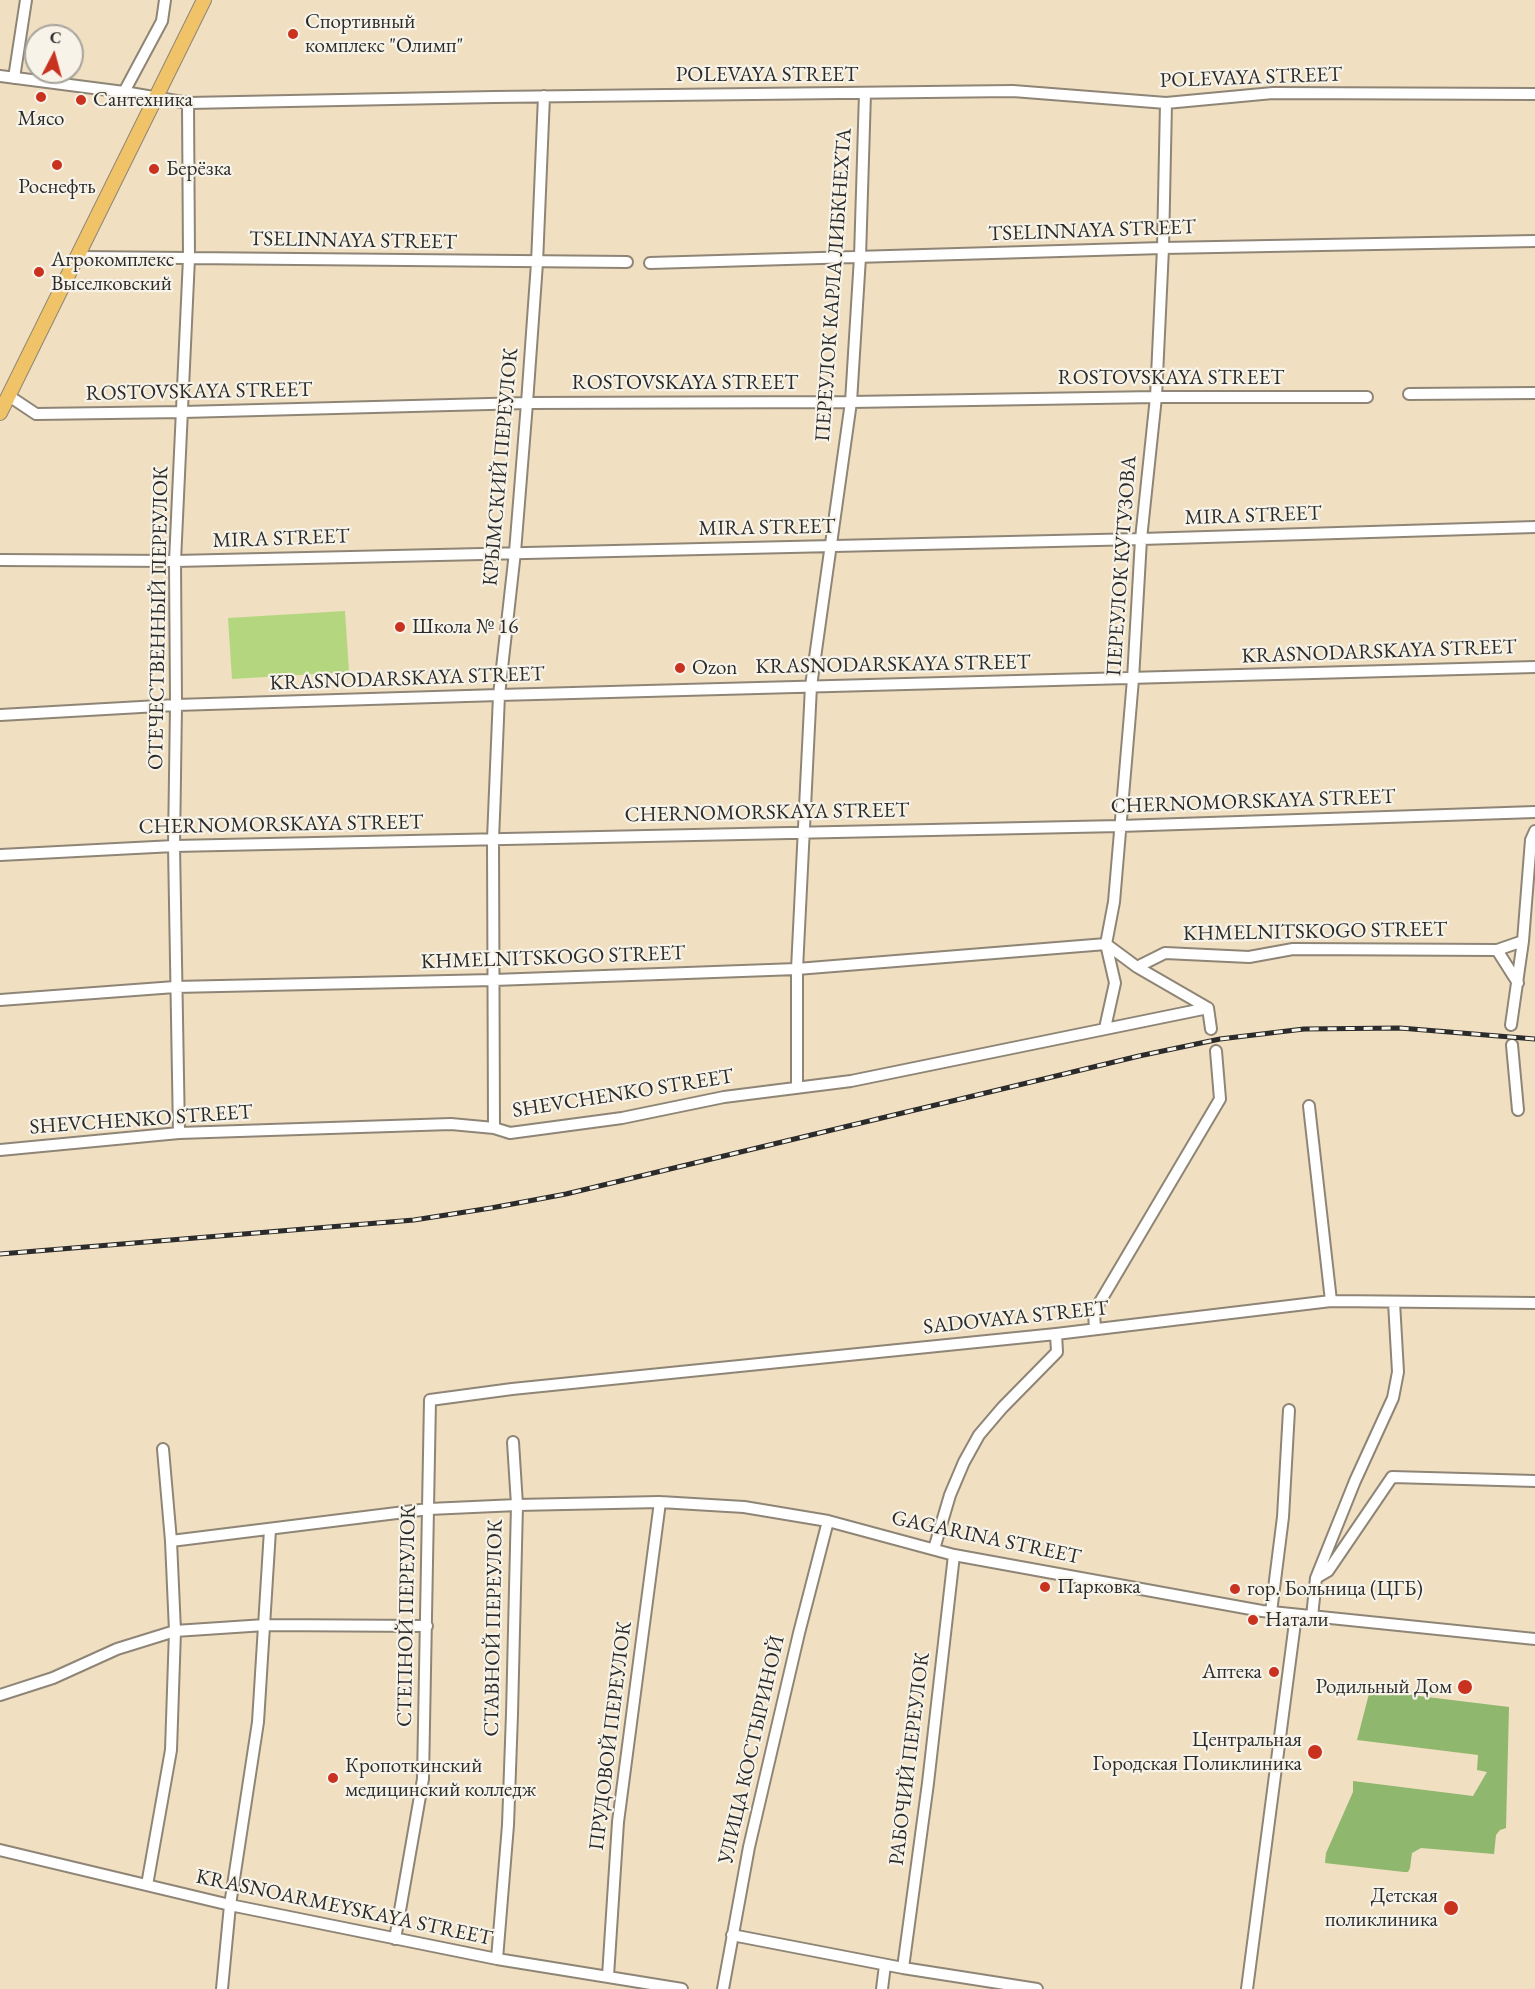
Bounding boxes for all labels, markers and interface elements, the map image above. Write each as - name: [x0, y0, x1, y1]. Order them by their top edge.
- place label: Спортивный комплекс "Олимп": [305, 9, 463, 59]
- north arrow: [24, 24, 84, 84]
- text: С: [49, 27, 62, 49]
- marker: Спортивный комплекс "Олимп": [286, 27, 300, 41]
- street label: POLEVAYA STREET: [676, 62, 858, 88]
- street label: POLEVAYA STREET: [1159, 62, 1343, 94]
- place label: Сантехника: [93, 87, 193, 113]
- marker: Мясо: [34, 90, 48, 104]
- marker: Сантехника: [74, 93, 88, 107]
- place label: Мясо: [18, 106, 64, 132]
- street label: ПЕРЕУЛОК КАРЛА ЛИБКНЕХТА: [810, 127, 858, 443]
- place label: Берёзка: [166, 156, 232, 182]
- marker: Роснефть: [50, 158, 64, 172]
- marker: Берёзка: [147, 162, 161, 176]
- place label: Роснефть: [18, 174, 96, 200]
- street label: TSELINNAYA STREET: [988, 215, 1196, 247]
- street label: TSELINNAYA STREET: [249, 227, 457, 255]
- place label: Агрокомплекс Выселковский: [51, 247, 174, 297]
- marker: Агрокомплекс Выселковский: [32, 265, 46, 279]
- street label: КРЫМСКИЙ ПЕРЕУЛОК: [478, 347, 524, 587]
- street label: ROSTOVSKAYA STREET: [1058, 365, 1284, 391]
- street label: ROSTOVSKAYA STREET: [572, 370, 798, 396]
- street label: ROSTOVSKAYA STREET: [86, 377, 312, 407]
- street label: ПЕРЕУЛОК КУТУЗОВА: [1102, 455, 1142, 677]
- street label: ОТЕЧЕСТВЕННЫЙ ПЕРЕУЛОК: [144, 466, 174, 770]
- street label: MIRA STREET: [1184, 501, 1322, 531]
- street label: MIRA STREET: [698, 514, 836, 542]
- street label: MIRA STREET: [212, 524, 350, 554]
- place label: Школа № 16: [412, 614, 518, 640]
- marker: Школа № 16: [393, 620, 407, 634]
- street label: KRASNODARSKAYA STREET: [1241, 635, 1517, 669]
- street label: KRASNODARSKAYA STREET: [755, 650, 1031, 680]
- place label: Ozon: [692, 655, 737, 681]
- marker: Ozon: [673, 661, 687, 675]
- street label: KRASNODARSKAYA STREET: [269, 662, 545, 696]
- street label: CHERNOMORSKAYA STREET: [1110, 784, 1396, 820]
- street label: CHERNOMORSKAYA STREET: [624, 798, 910, 828]
- street label: CHERNOMORSKAYA STREET: [138, 810, 424, 840]
- street label: KHMELNITSKOGO STREET: [1183, 917, 1447, 947]
- street label: KHMELNITSKOGO STREET: [420, 941, 686, 975]
- street label: SHEVCHENKO STREET: [511, 1064, 735, 1124]
- street label: SHEVCHENKO STREET: [29, 1100, 253, 1140]
- street label: SADOVAYA STREET: [922, 1296, 1110, 1340]
- street label: СТЕПНОЙ ПЕРЕУЛОК: [392, 1505, 422, 1727]
- street label: GAGARINA STREET: [889, 1506, 1083, 1570]
- street label: СТАВНОЙ ПЕРЕУЛОК: [480, 1519, 508, 1737]
- place label: Парковка: [1057, 1574, 1141, 1600]
- place label: гор. Больница (ЦГБ): [1247, 1576, 1423, 1602]
- marker: Парковка: [1038, 1580, 1052, 1594]
- marker: гор. Больница (ЦГБ): [1228, 1582, 1242, 1596]
- place label: Натали: [1265, 1607, 1329, 1633]
- marker: Натали: [1246, 1613, 1260, 1627]
- street label: ПРУДОВОЙ ПЕРЕУЛОК: [584, 1620, 638, 1852]
- street label: УЛИЦА КОСТЫРИНОЙ: [713, 1633, 791, 1867]
- street label: РАБОЧИЙ ПЕРЕУЛОК: [884, 1651, 936, 1867]
- place label: Аптека: [1202, 1659, 1262, 1685]
- marker: Аптека: [1267, 1665, 1281, 1679]
- place label: Родильный Дом: [1316, 1674, 1452, 1700]
- marker: Родильный Дом: [1456, 1678, 1474, 1696]
- place label: Центральная Городская Поликлиника: [1093, 1727, 1302, 1777]
- marker: Центральная Городская Поликлиника: [1306, 1743, 1324, 1761]
- place label: Кропоткинский медицинский колледж: [345, 1753, 537, 1803]
- marker: Кропоткинский медицинский колледж: [326, 1771, 340, 1785]
- street label: KRASNOARMEYSKAYA STREET: [194, 1864, 494, 1952]
- place label: Детская поликлиника: [1325, 1883, 1438, 1933]
- marker: Детская поликлиника: [1442, 1899, 1460, 1917]

